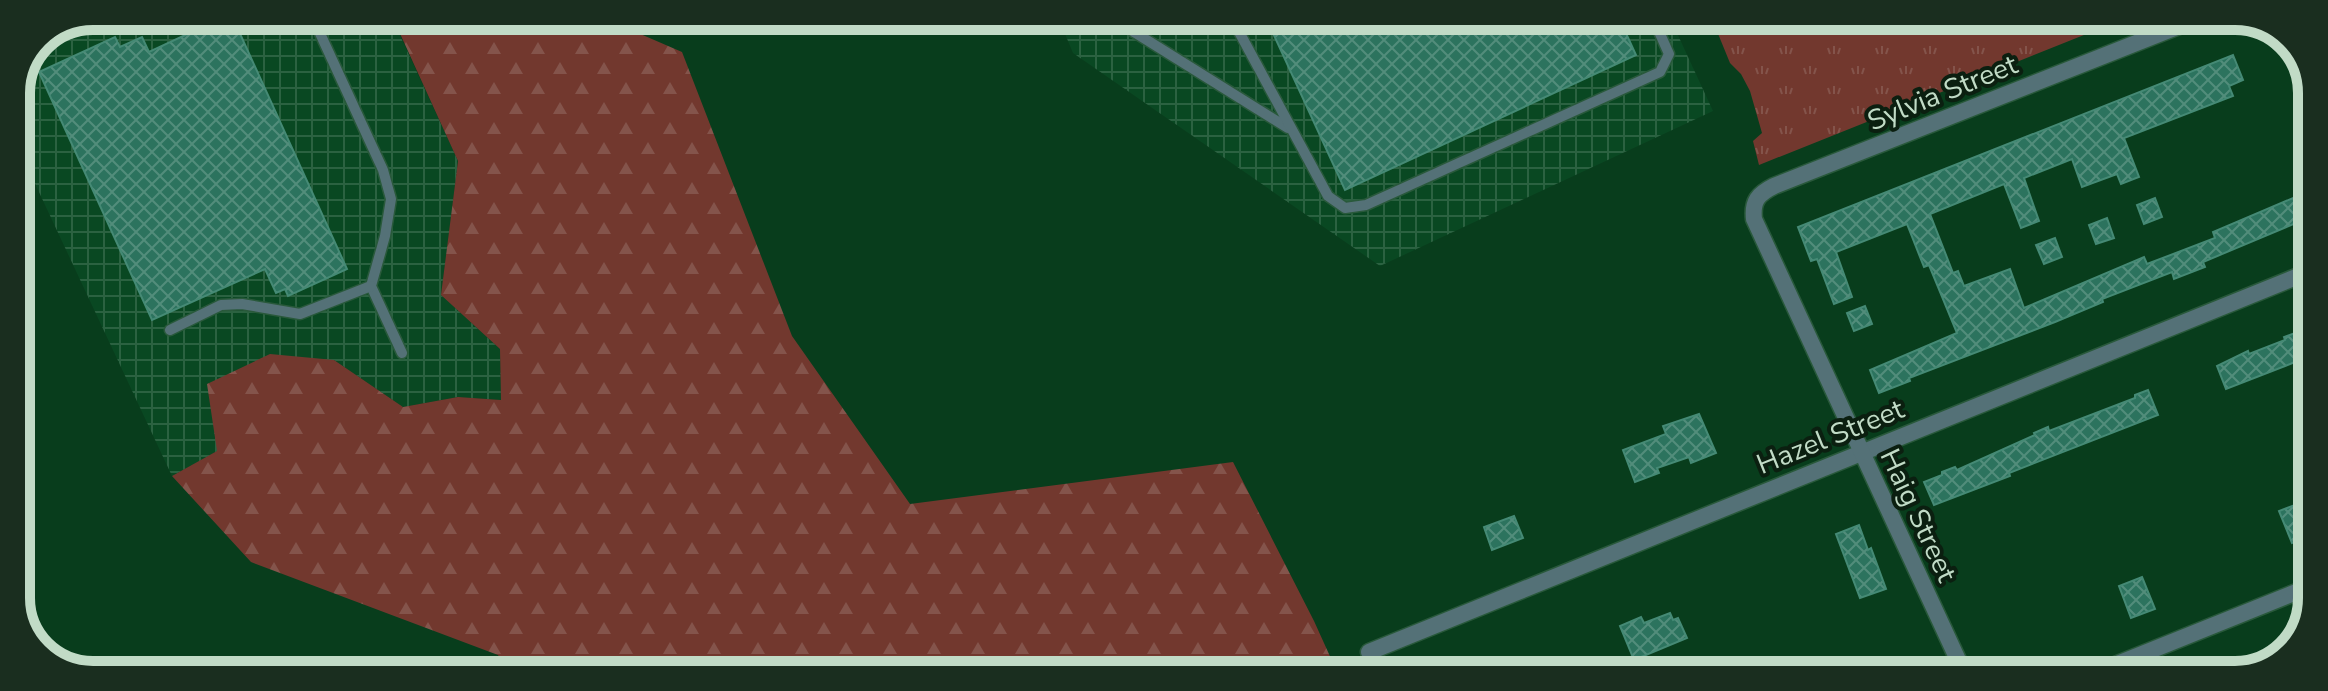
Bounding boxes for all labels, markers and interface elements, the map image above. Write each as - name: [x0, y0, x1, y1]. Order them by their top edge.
- street label: Sylvia Street: [1862, 46, 2023, 140]
- street label: Hazel Street: [1751, 390, 1910, 484]
- street label: Haig Street: [1871, 443, 1966, 588]

